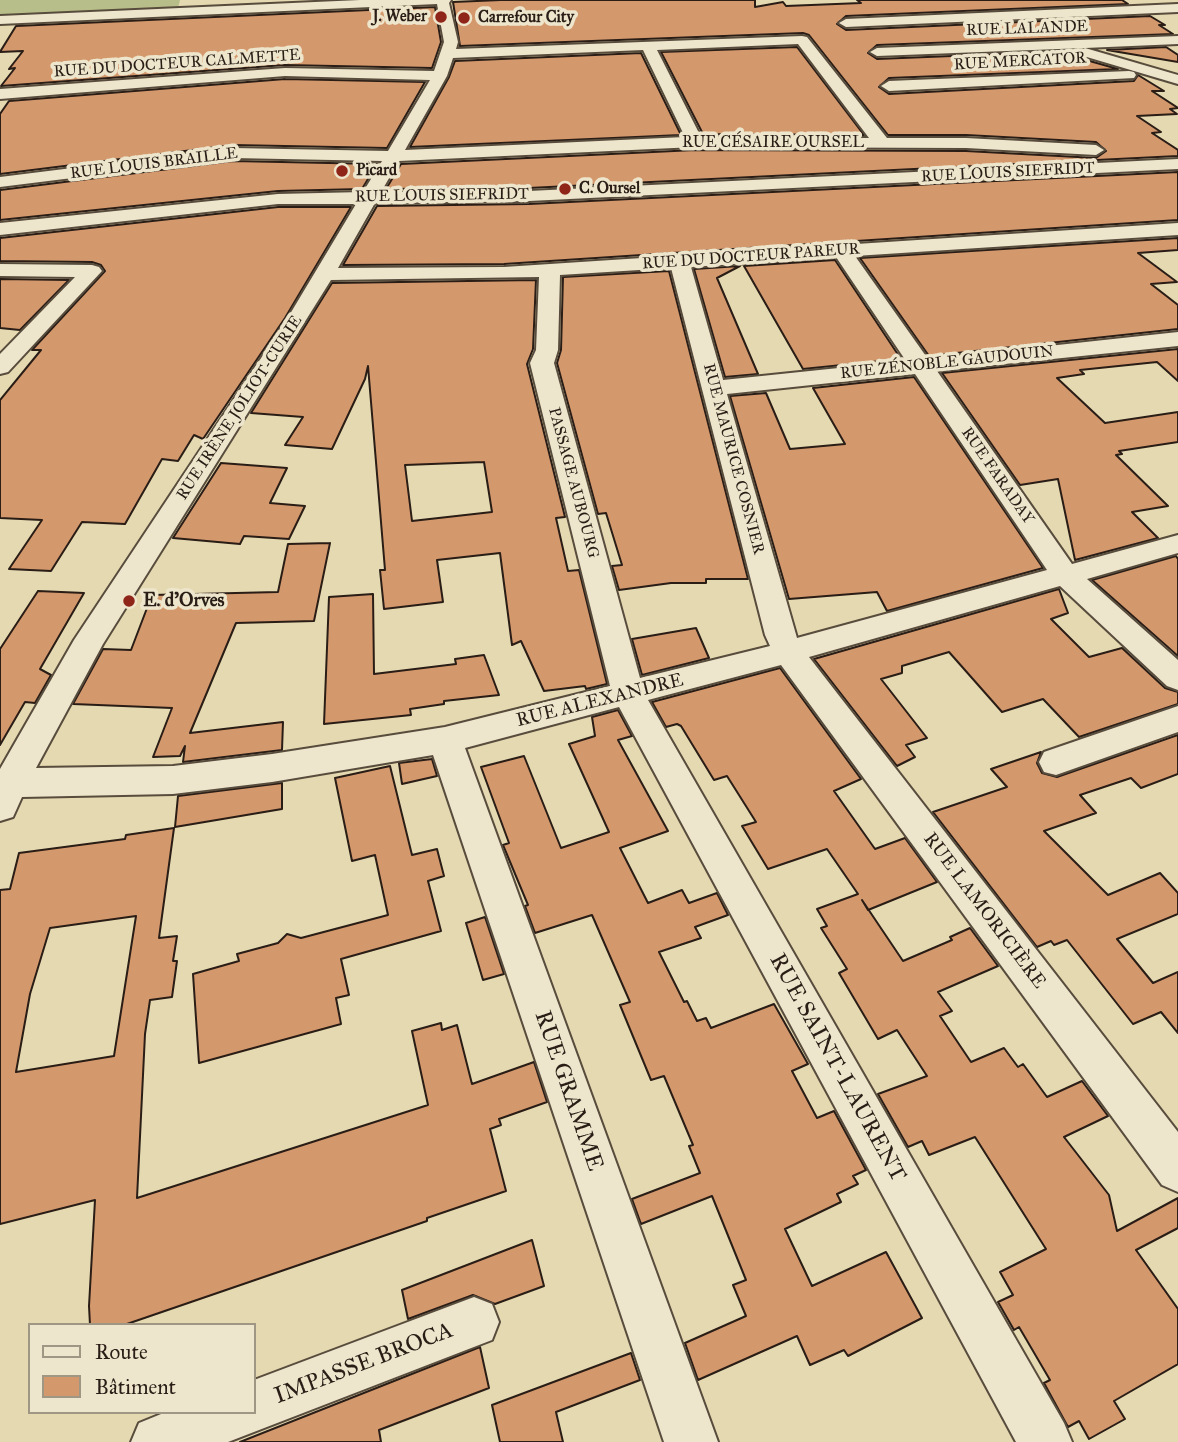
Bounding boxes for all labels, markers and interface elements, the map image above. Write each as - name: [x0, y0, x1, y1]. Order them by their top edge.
- place label: J. Weber: [373, 7, 427, 27]
- place label: Carrefour City: [478, 8, 574, 28]
- marker: J. Weber: [433, 9, 449, 25]
- marker: Carrefour City: [456, 10, 472, 26]
- street label: RUE LALANDE: [966, 17, 1088, 41]
- street label: RUE DU DOCTEUR CALMETTE: [53, 46, 301, 82]
- street label: RUE MERCATOR: [953, 49, 1087, 75]
- street label: RUE CÉSAIRE OURSEL: [682, 133, 864, 153]
- street label: RUE LOUIS BRAILLE: [69, 144, 239, 184]
- street label: RUE LOUIS SIEFRIDT: [921, 159, 1095, 187]
- place label: Picard: [356, 161, 397, 181]
- marker: Picard: [334, 163, 350, 179]
- place label: C. Oursel: [579, 179, 640, 199]
- marker: C. Oursel: [557, 181, 573, 197]
- street label: RUE LOUIS SIEFRIDT: [355, 185, 529, 207]
- street label: RUE DU DOCTEUR PAREUR: [642, 240, 860, 274]
- street label: RUE IRÈNE JOLIOT-CURIE: [173, 312, 307, 504]
- street label: RUE ZÉNOBLE GAUDOUIN: [839, 342, 1055, 384]
- street label: RUE MAURICE COSNIER: [698, 362, 768, 556]
- street label: PASSAGE AUBOURG: [544, 405, 602, 561]
- street label: RUE FARADAY: [957, 424, 1037, 528]
- place label: E. d’Orves: [143, 590, 224, 612]
- marker: E. d’Orves: [121, 593, 137, 609]
- street label: RUE ALEXANDRE: [514, 669, 686, 733]
- street label: RUE LAMORICIÈRE: [918, 829, 1050, 993]
- street label: RUE SAINT-LAURENT: [763, 949, 911, 1187]
- street label: RUE GRAMME: [528, 1007, 608, 1175]
- street label: IMPASSE BROCA: [271, 1317, 457, 1411]
- legend: [28, 1323, 256, 1414]
- text: Route: [95, 1339, 148, 1365]
- text: Bâtiment: [95, 1374, 176, 1400]

